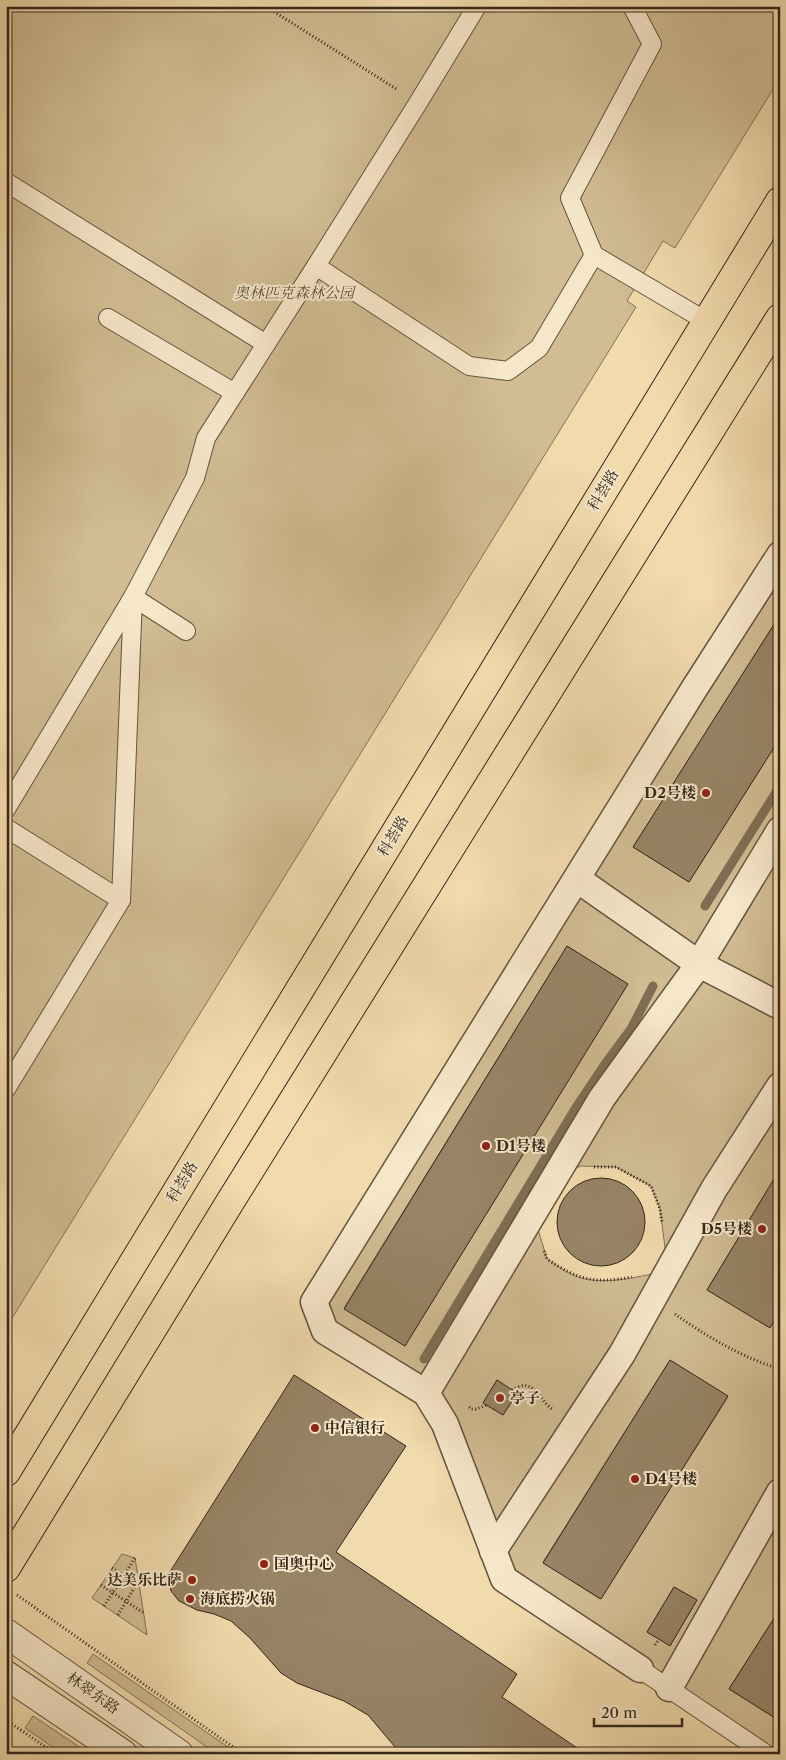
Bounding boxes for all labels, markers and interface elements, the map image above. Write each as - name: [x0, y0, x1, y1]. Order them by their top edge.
- park label: 奥林匹克森林公园: [234, 283, 356, 302]
- street label: 科荟路: [583, 466, 622, 514]
- place label: D2号楼: [644, 783, 696, 802]
- marker: D2号楼: [700, 787, 712, 799]
- street label: 科荟路: [373, 812, 412, 860]
- place label: D1号楼: [496, 1136, 546, 1155]
- marker: D1号楼: [480, 1140, 492, 1152]
- street label: 科荟路: [162, 1158, 201, 1206]
- place label: D5号楼: [701, 1219, 752, 1238]
- marker: D5号楼: [756, 1223, 768, 1235]
- place label: 亭子: [510, 1388, 540, 1407]
- marker: 亭子: [494, 1392, 506, 1404]
- place label: 中信银行: [325, 1418, 385, 1437]
- marker: 中信银行: [309, 1422, 321, 1434]
- place label: D4号楼: [645, 1469, 697, 1488]
- marker: D4号楼: [629, 1473, 641, 1485]
- place label: 国奥中心: [274, 1554, 334, 1573]
- marker: 国奥中心: [258, 1558, 270, 1570]
- place label: 达美乐比萨: [107, 1570, 182, 1589]
- marker: 达美乐比萨: [186, 1574, 198, 1586]
- place label: 海底捞火锅: [200, 1589, 275, 1608]
- marker: 海底捞火锅: [184, 1593, 196, 1605]
- street label: 林翠东路: [63, 1668, 123, 1718]
- scale bar: [594, 1695, 681, 1727]
- text: 20 m: [601, 1703, 637, 1722]

